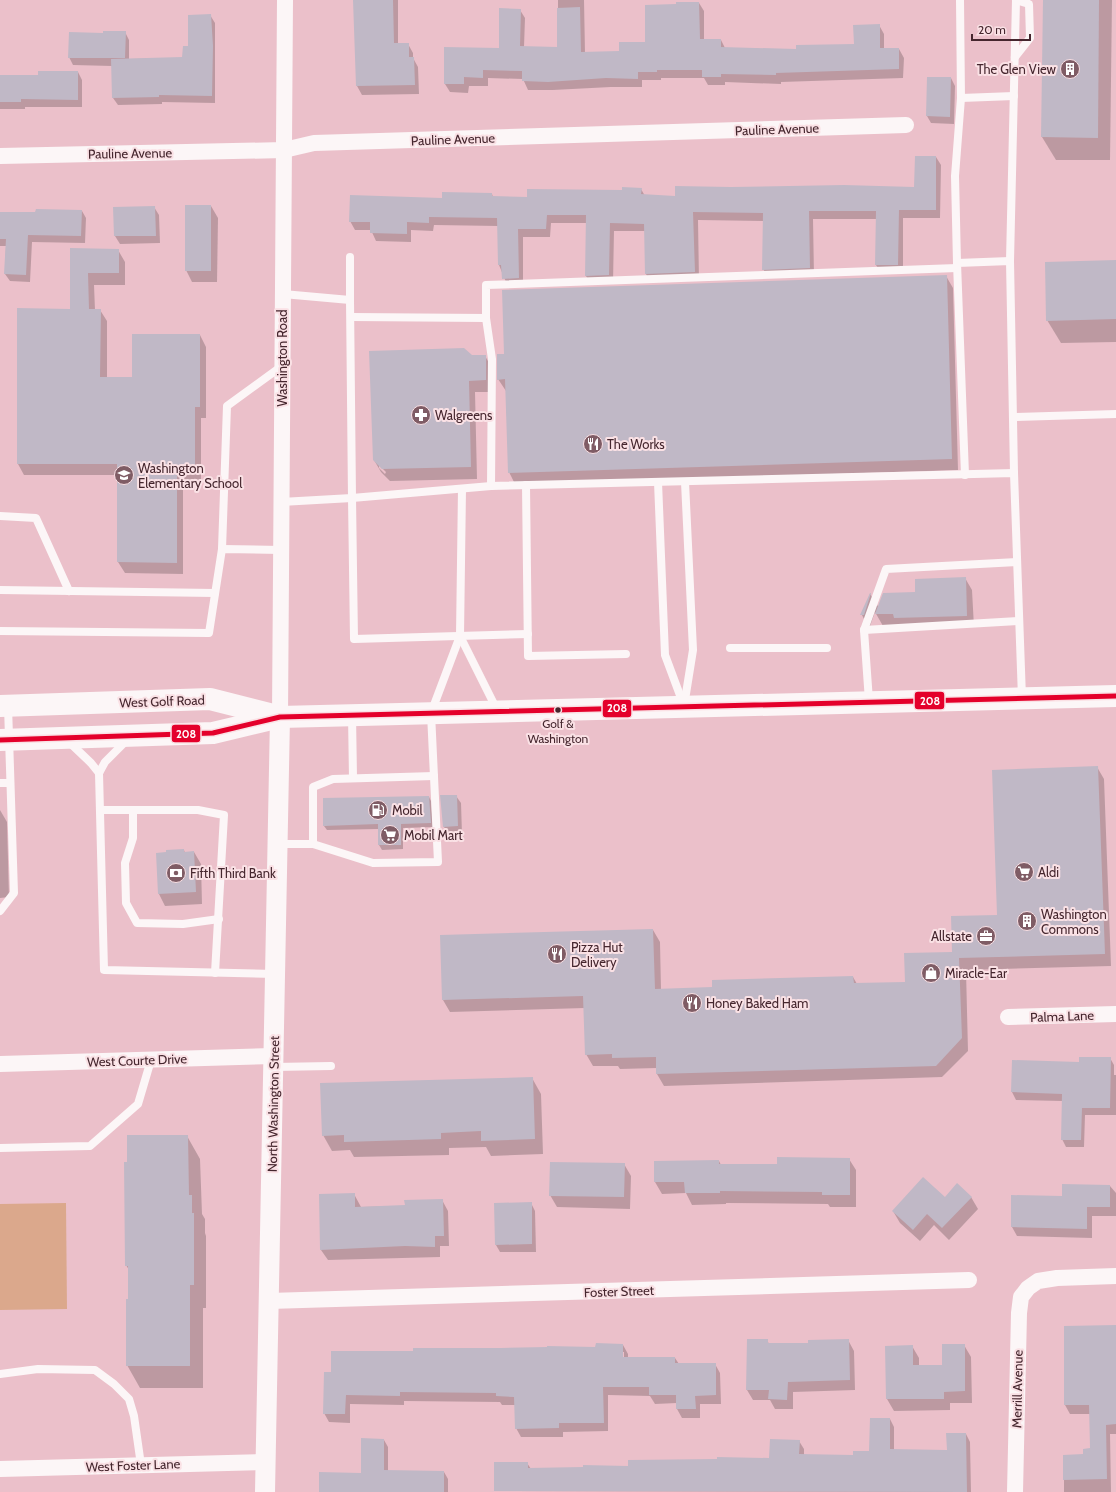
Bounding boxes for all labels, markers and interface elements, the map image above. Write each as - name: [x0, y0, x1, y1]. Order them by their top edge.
- scale bar: [972, 16, 1030, 42]
- text: 20 m: [978, 22, 1006, 37]
- building icon: The Glen View: [1059, 58, 1081, 80]
- place label: The Glen View: [977, 61, 1057, 77]
- street label: Pauline Avenue: [735, 120, 820, 138]
- street label: Pauline Avenue: [411, 130, 496, 148]
- street label: Pauline Avenue: [88, 144, 173, 162]
- street label: Washington Road: [274, 310, 290, 406]
- pharmacy icon: Walgreens: [410, 404, 432, 426]
- place label: Walgreens: [435, 407, 493, 423]
- restaurant icon: The Works: [582, 433, 604, 455]
- place label: The Works: [607, 436, 665, 452]
- place label: Washington Elementary School: [138, 460, 242, 491]
- school or university icon: Washington Elementary School: [113, 464, 135, 486]
- line badge: 208: [914, 691, 945, 710]
- street label: West Golf Road: [119, 692, 205, 710]
- text: 208: [920, 694, 940, 708]
- line badge: 208: [602, 699, 632, 718]
- text: 208: [607, 701, 627, 715]
- marker: Golf & Washington: [553, 705, 563, 715]
- place label: Golf & Washington: [528, 716, 589, 746]
- line badge: 208: [171, 724, 201, 743]
- text: 208: [176, 727, 196, 741]
- fuel station icon: Mobil: [367, 799, 389, 821]
- place label: Mobil: [392, 802, 423, 818]
- supermarket icon: Mobil Mart: [379, 824, 401, 846]
- place label: Mobil Mart: [404, 827, 463, 843]
- supermarket icon: Aldi: [1013, 861, 1035, 883]
- bank icon: Fifth Third Bank: [165, 862, 187, 884]
- place label: Aldi: [1038, 864, 1059, 880]
- place label: Fifth Third Bank: [190, 865, 276, 881]
- place label: Washington Commons: [1041, 906, 1107, 937]
- building icon: Washington Commons: [1016, 910, 1038, 932]
- office icon: Allstate: [975, 925, 997, 947]
- place label: Allstate: [931, 928, 972, 944]
- place label: Pizza Hut Delivery: [571, 939, 623, 970]
- restaurant icon: Pizza Hut Delivery: [546, 943, 568, 965]
- shop icon: Miracle-Ear: [920, 962, 942, 984]
- place label: Miracle-Ear: [945, 965, 1008, 981]
- restaurant icon: Honey Baked Ham: [681, 992, 703, 1014]
- place label: Honey Baked Ham: [706, 995, 809, 1011]
- street label: Palma Lane: [1030, 1007, 1095, 1025]
- street label: North Washington Street: [264, 1035, 282, 1172]
- street label: West Courte Drive: [87, 1050, 188, 1070]
- street label: Foster Street: [584, 1282, 655, 1300]
- street label: Merrill Avenue: [1008, 1349, 1026, 1428]
- street label: West Foster Lane: [85, 1455, 181, 1475]

